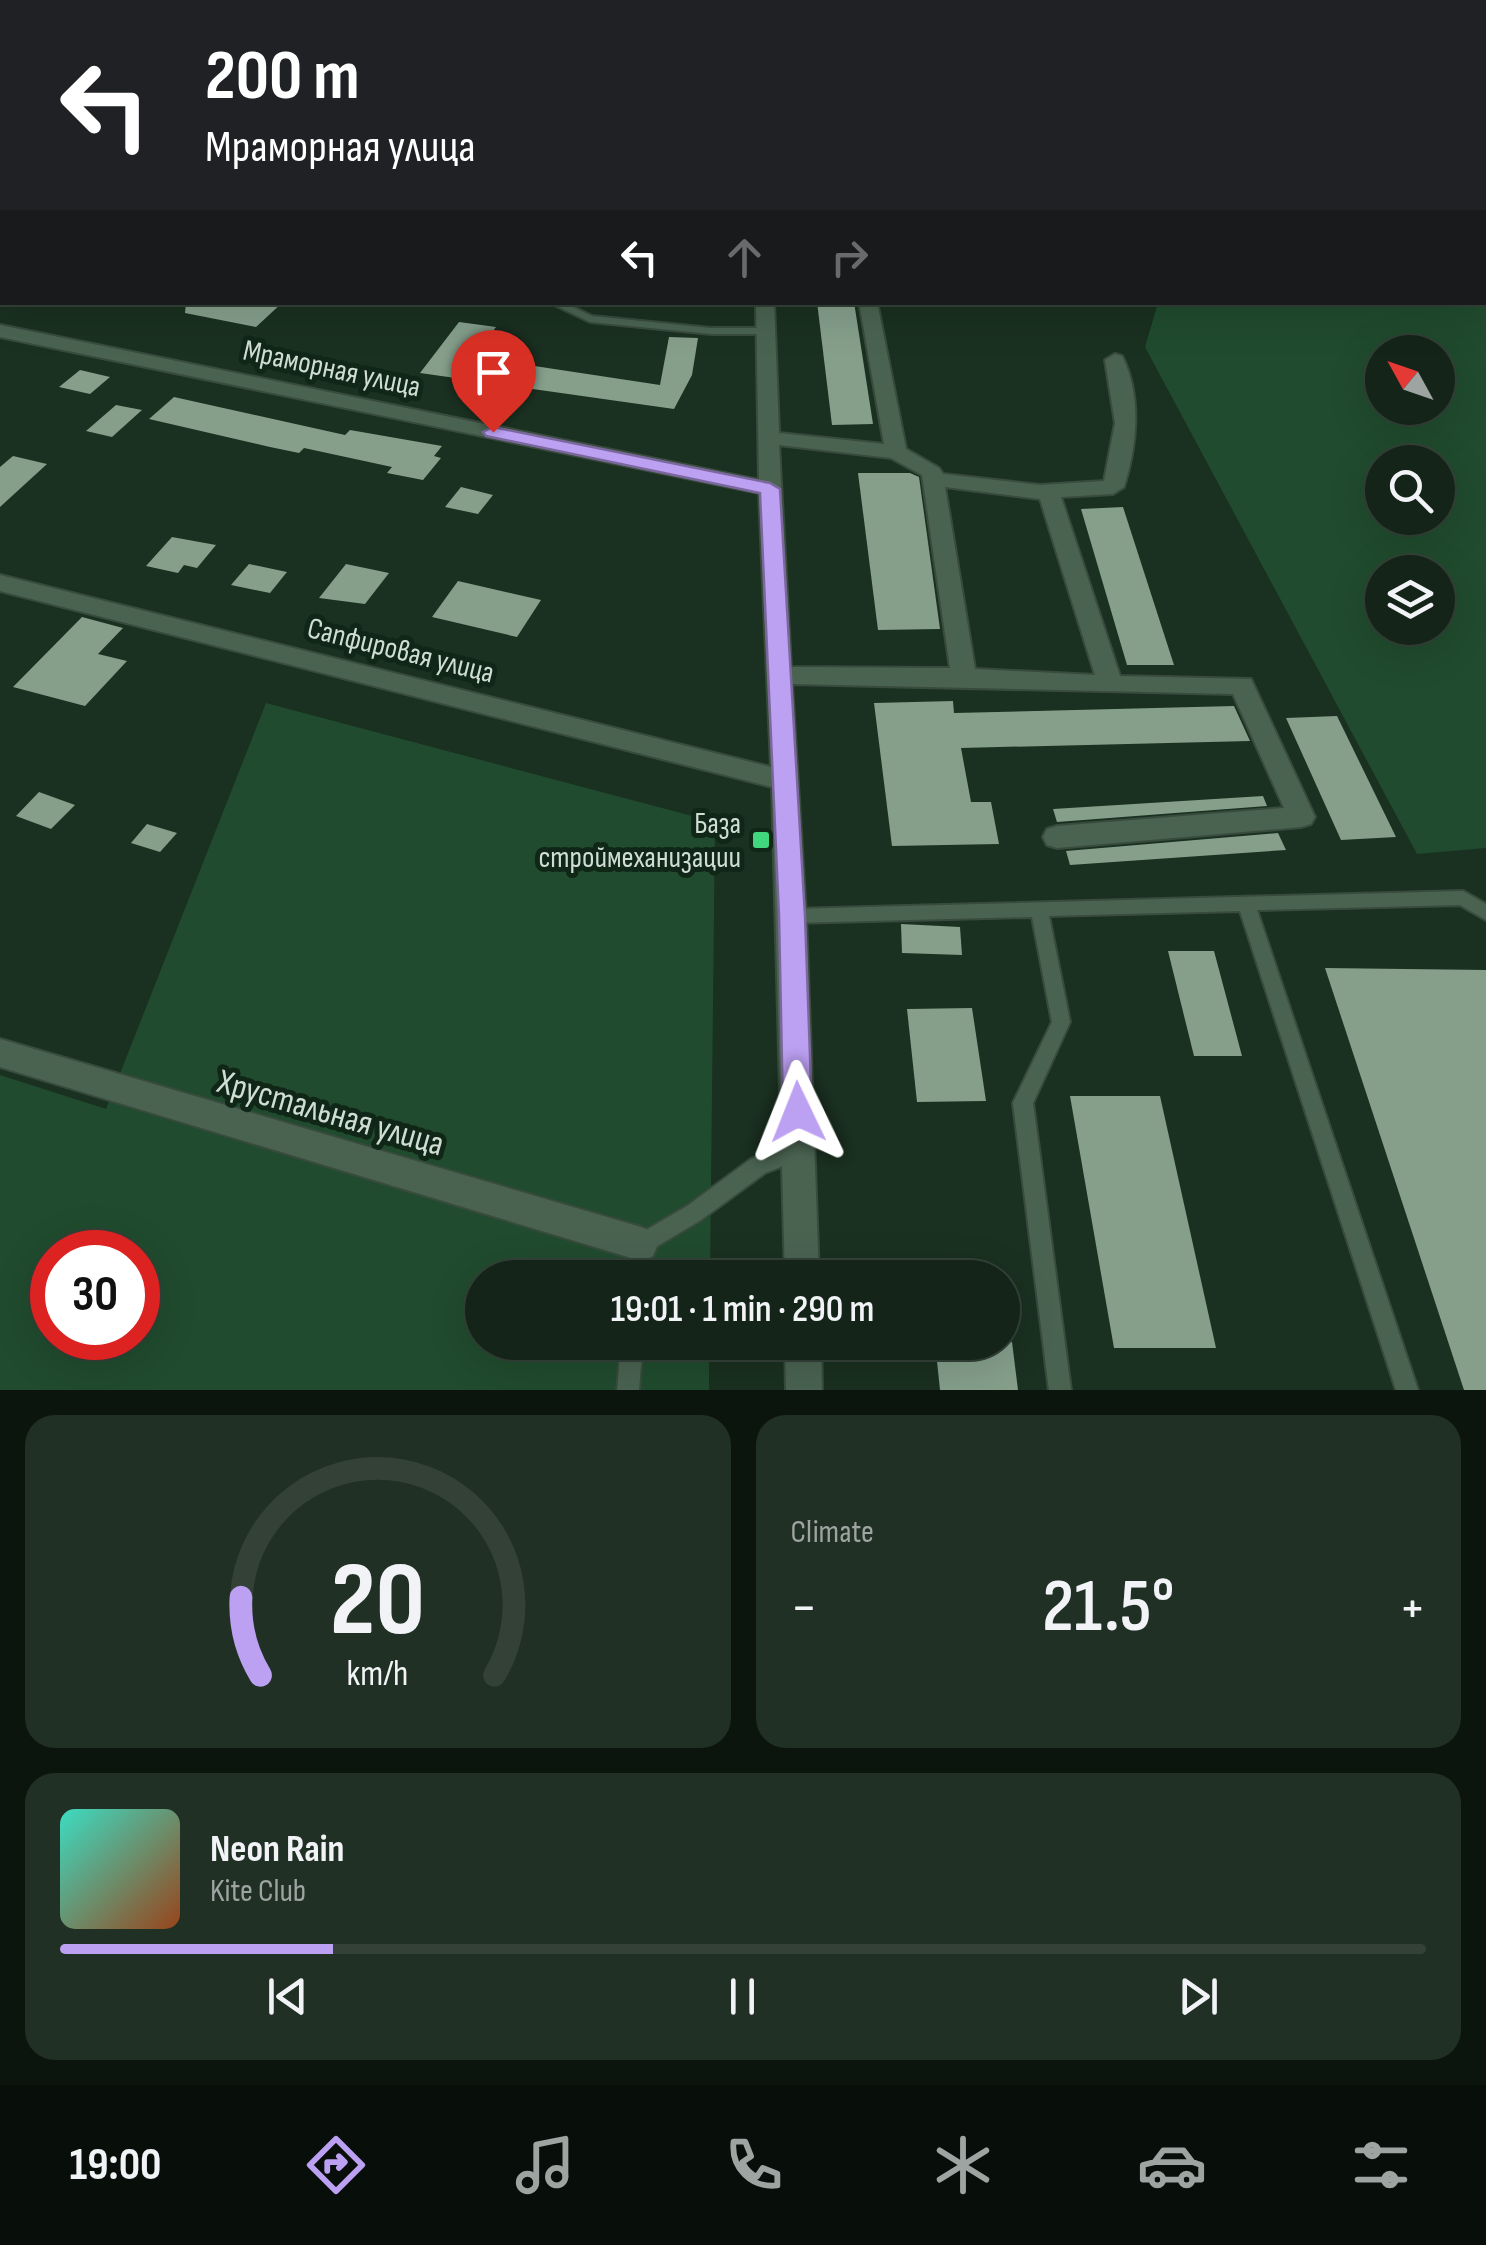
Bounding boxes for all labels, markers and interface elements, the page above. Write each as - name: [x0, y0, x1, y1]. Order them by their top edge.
- text: 200 m: [205, 35, 360, 119]
- icon: left: [40, 40, 170, 170]
- text: Мраморная улица: [205, 120, 476, 175]
- icon: left: [612, 230, 667, 285]
- icon: ahead: [717, 230, 772, 285]
- icon: right: [822, 230, 877, 285]
- pin: [451, 330, 536, 433]
- street label: Мраморная улица: [240, 333, 424, 405]
- north arrow: [1365, 335, 1455, 425]
- map controls: [1365, 335, 1455, 645]
- icon: arrive: [466, 345, 521, 400]
- button: search: [1365, 445, 1455, 535]
- button: layers: [1365, 555, 1455, 645]
- street label: Сапфировая улица: [304, 610, 498, 692]
- place label: База строймеханизации: [538, 806, 741, 876]
- marker: База строймеханизации: [750, 829, 772, 851]
- street label: Хрустальная улица: [212, 1060, 449, 1166]
- position arrow: [746, 1060, 850, 1164]
- speed limit sign: 30: [30, 1230, 160, 1360]
- text: 19:01 · 1 min · 290 m: [611, 1287, 874, 1332]
- text: Climate: [791, 1513, 874, 1552]
- text: 20: [330, 1539, 425, 1664]
- text: 21.5°: [1042, 1562, 1175, 1653]
- text: −: [791, 1575, 817, 1642]
- text: +: [1399, 1575, 1426, 1642]
- text: km/h: [347, 1653, 409, 1696]
- text: Neon Rain: [210, 1827, 344, 1872]
- text: Kite Club: [210, 1872, 306, 1911]
- icon: previous: [260, 1969, 315, 2024]
- icon: pause: [715, 1969, 770, 2024]
- icon: next: [1171, 1969, 1226, 2024]
- icon: directions: [301, 2130, 371, 2200]
- icon: music: [510, 2130, 580, 2200]
- icon: phone: [719, 2130, 789, 2200]
- icon: climate: [928, 2130, 998, 2200]
- icon: car: [1137, 2130, 1207, 2200]
- icon: filters: [1346, 2130, 1416, 2200]
- text: 19:00: [70, 2138, 161, 2193]

